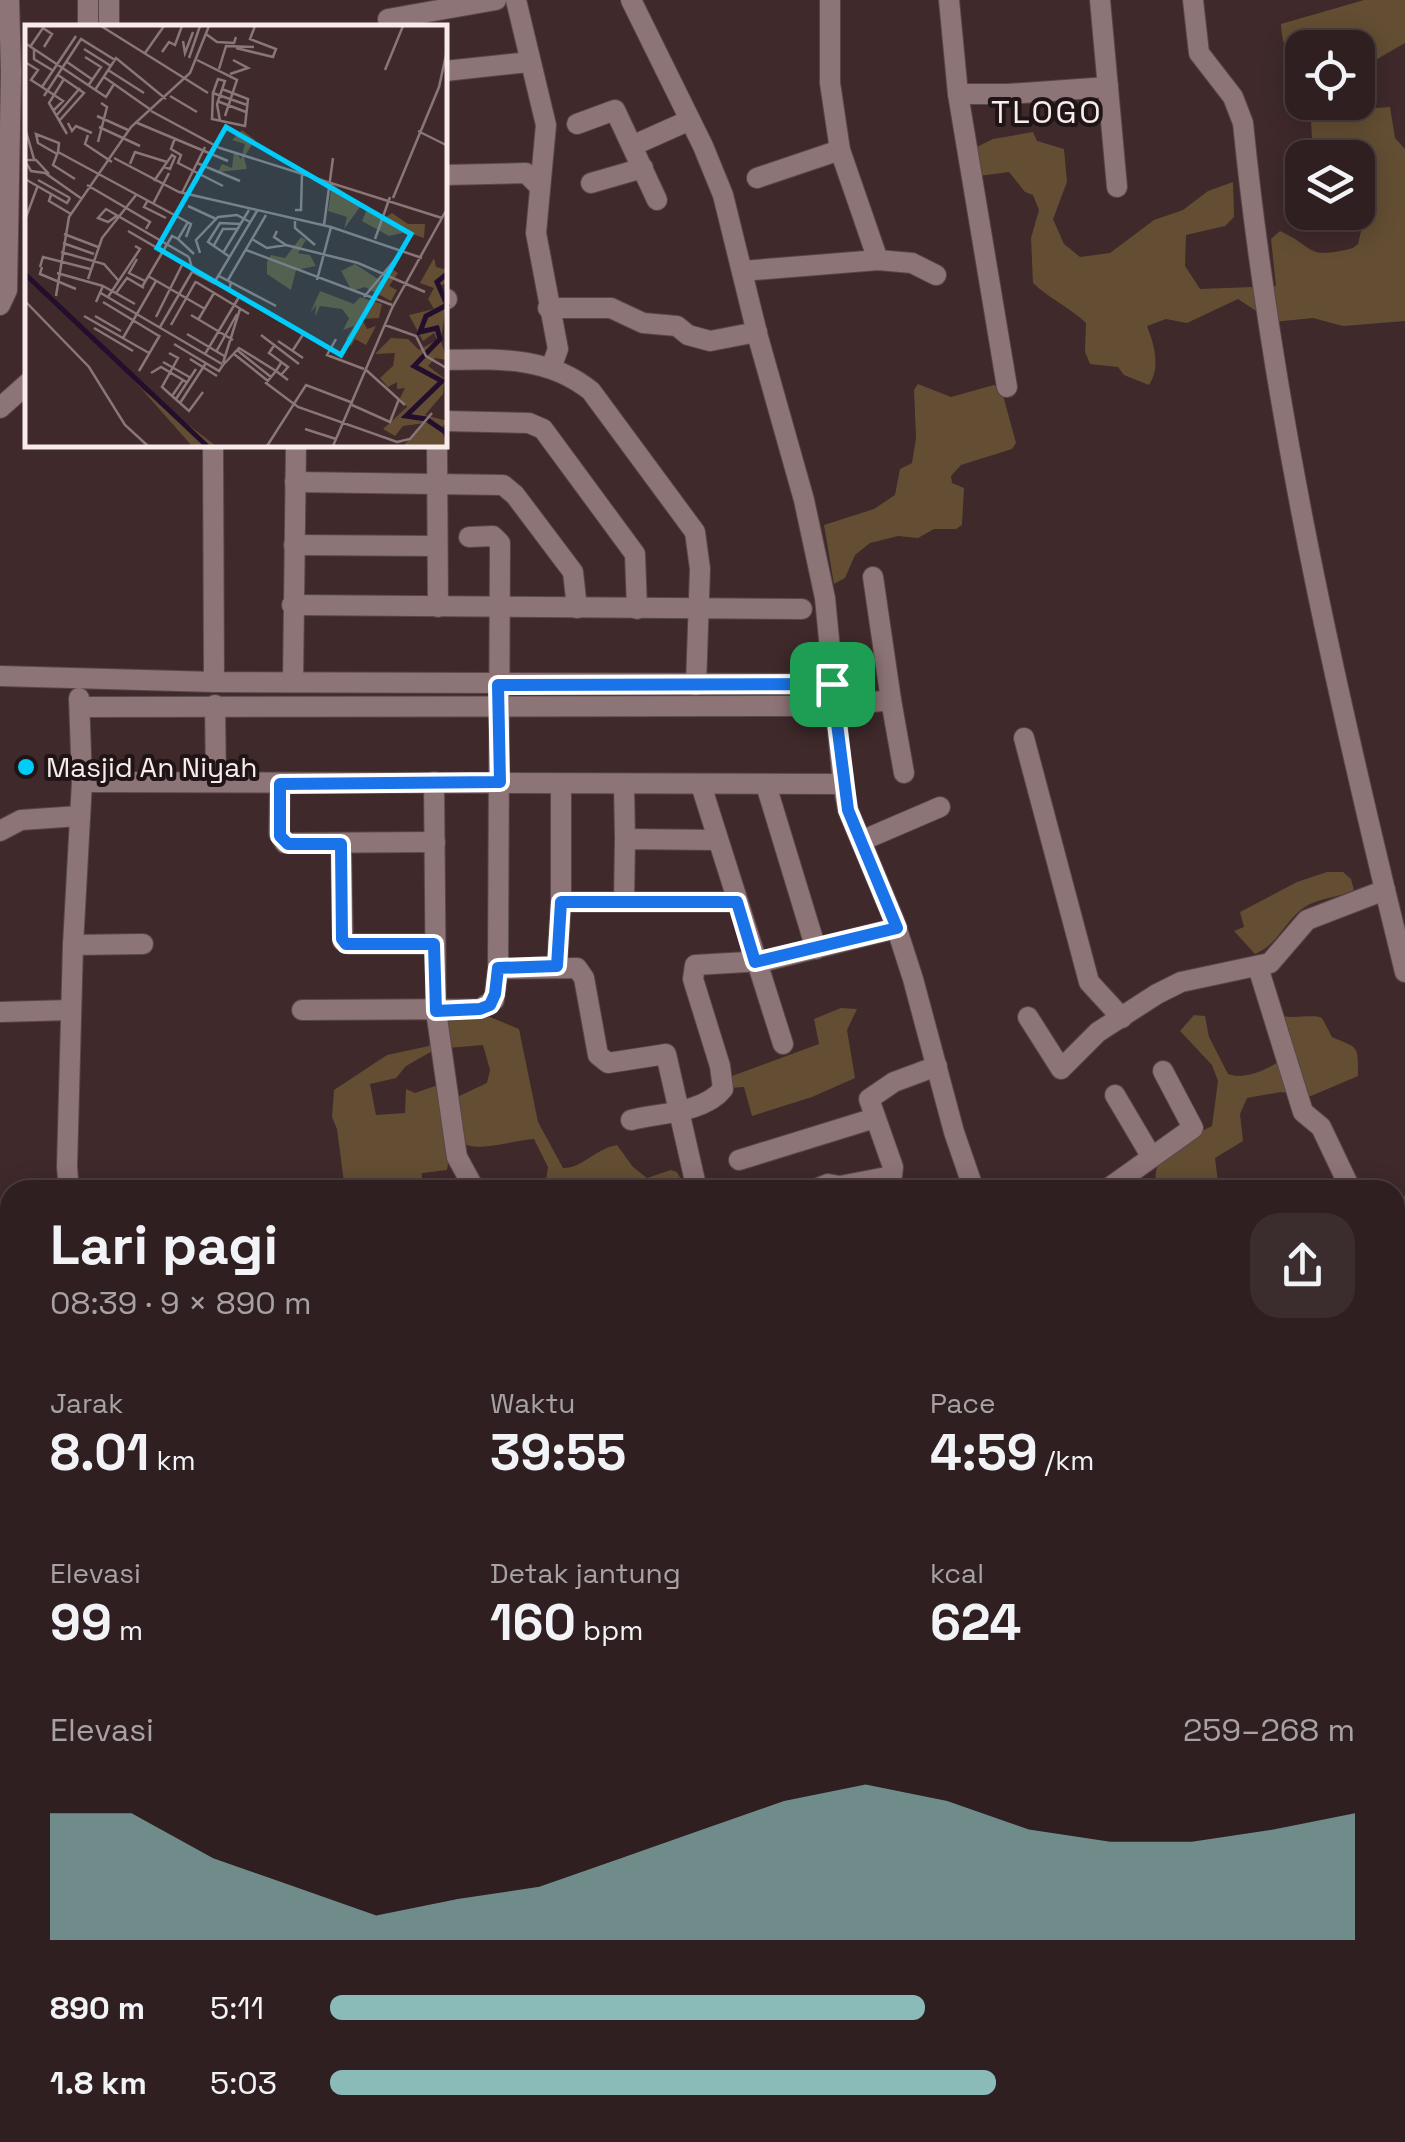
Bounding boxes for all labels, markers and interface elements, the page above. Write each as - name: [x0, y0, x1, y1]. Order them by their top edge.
- inset map: [25, 25, 448, 448]
- map controls: [1285, 30, 1375, 230]
- button: locate: [1285, 30, 1375, 120]
- district label: TLOGO: [991, 92, 1103, 132]
- button: layers: [1285, 140, 1375, 230]
- pin: [790, 642, 875, 727]
- icon: arrive: [805, 657, 860, 712]
- place label: Masjid An Niyah: [46, 749, 257, 785]
- marker: Masjid An Niyah: [15, 756, 37, 778]
- text: Lari pagi: [50, 1210, 278, 1280]
- button: share: [1250, 1213, 1355, 1318]
- text: 08:39 · 9 × 890 m: [50, 1283, 312, 1323]
- text: Jarak: [50, 1385, 123, 1421]
- text: Waktu: [490, 1385, 575, 1421]
- text: Pace: [930, 1385, 996, 1421]
- text: 8.01: [50, 1421, 149, 1485]
- text: 39:55: [490, 1421, 626, 1485]
- text: 4:59: [930, 1421, 1038, 1485]
- text: km: [149, 1442, 196, 1478]
- text: /km: [1038, 1442, 1094, 1478]
- text: Elevasi: [50, 1555, 141, 1591]
- text: Detak jantung: [490, 1555, 681, 1591]
- text: kcal: [930, 1555, 984, 1591]
- text: 99: [50, 1591, 112, 1655]
- text: 160: [490, 1591, 576, 1655]
- text: 624: [930, 1591, 1021, 1655]
- text: m: [112, 1612, 143, 1648]
- text: bpm: [576, 1612, 643, 1648]
- text: Elevasi: [50, 1710, 154, 1750]
- text: 259–268 m: [1183, 1710, 1355, 1750]
- text: 890 m: [50, 1988, 145, 2028]
- text: 5:11: [210, 1988, 264, 2028]
- text: 1.8 km: [50, 2063, 147, 2103]
- text: 5:03: [210, 2063, 277, 2103]

